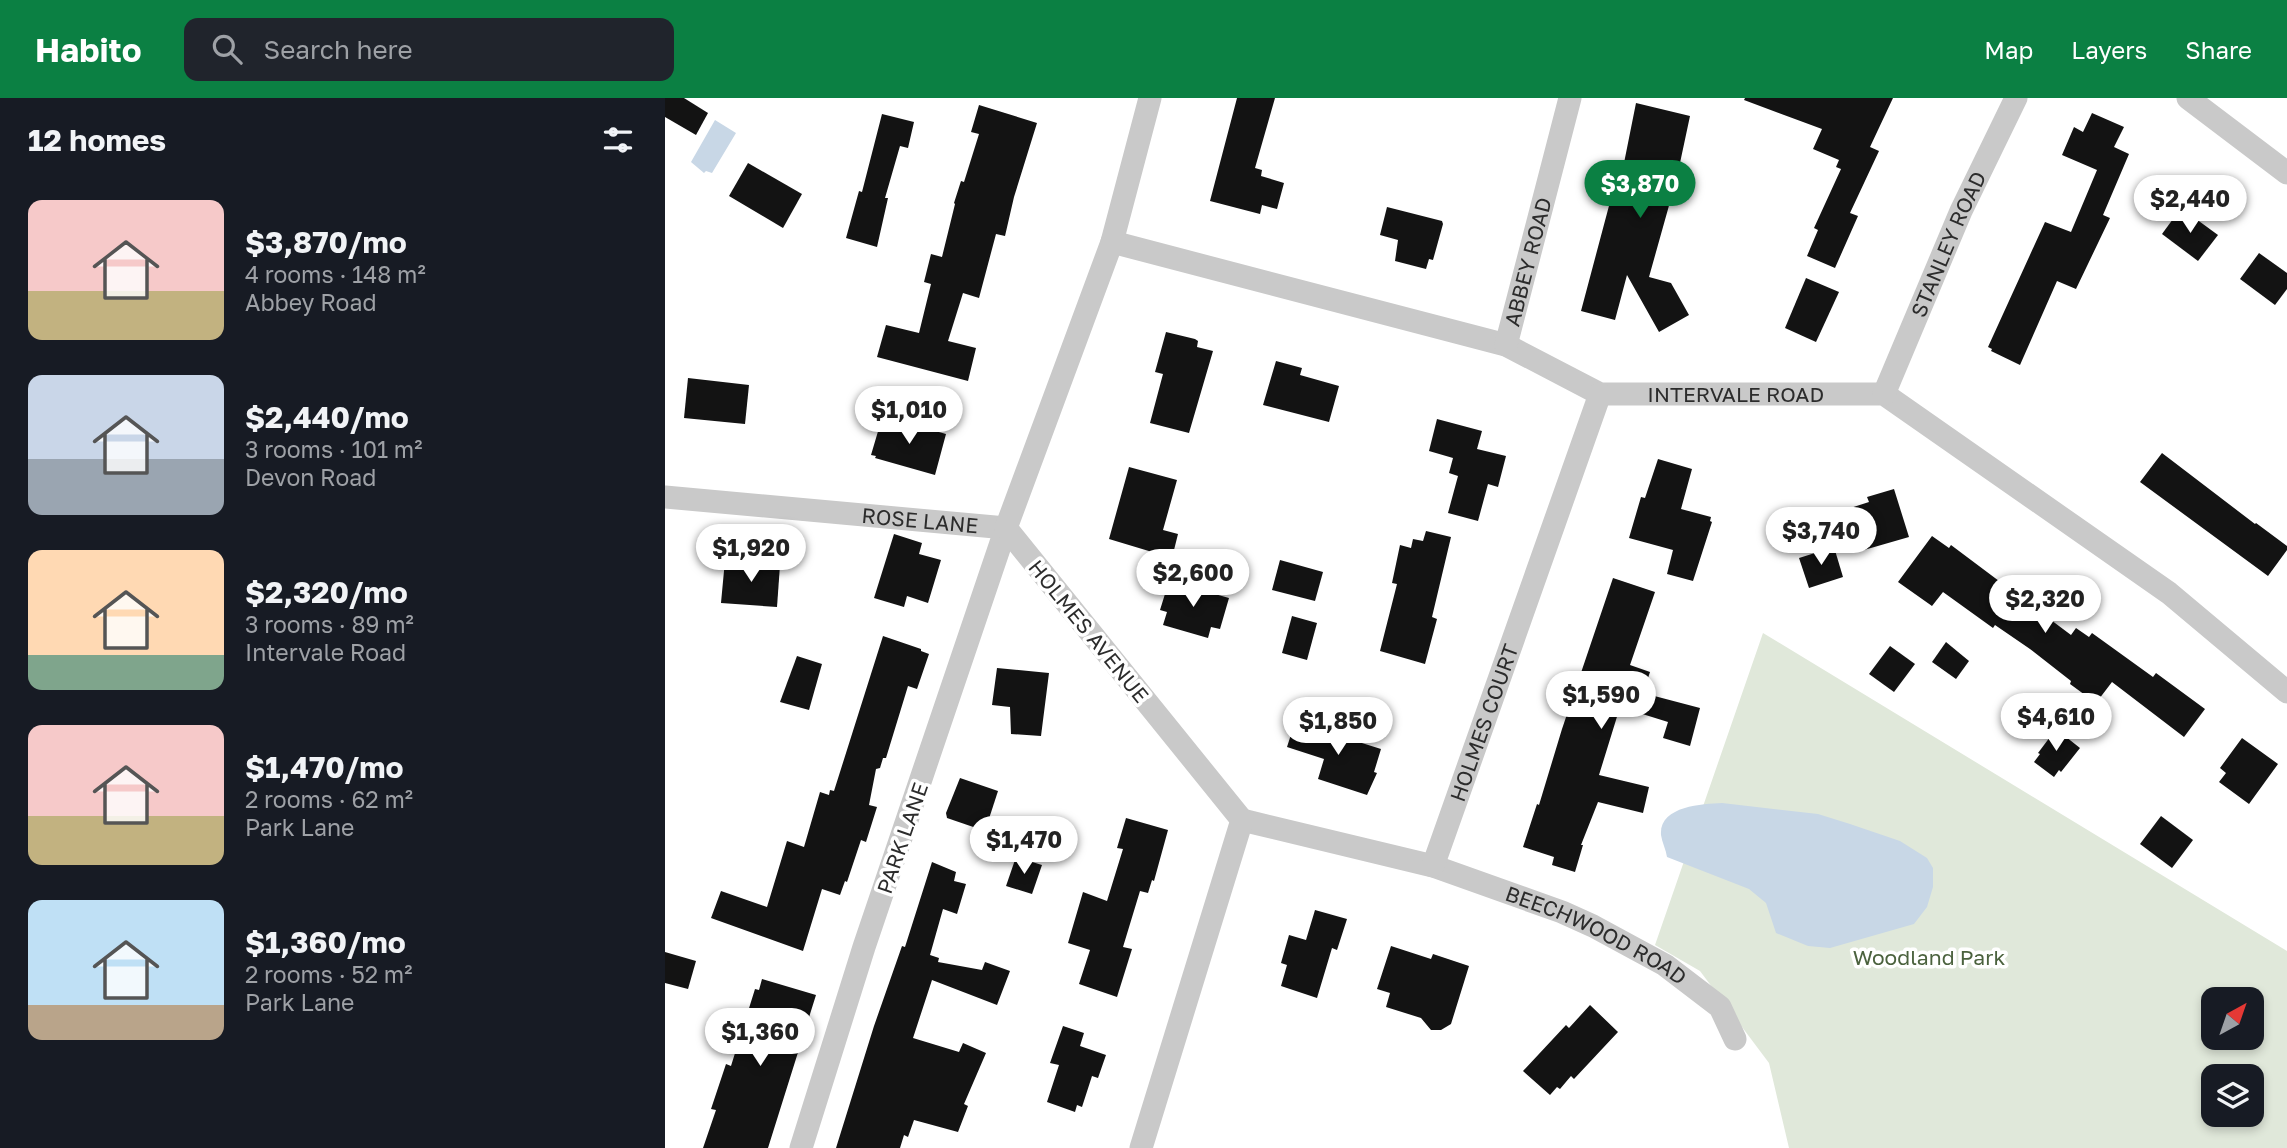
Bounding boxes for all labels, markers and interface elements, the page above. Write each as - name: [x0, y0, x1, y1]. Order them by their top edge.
- search box: [184, 18, 674, 81]
- text: Habito: [35, 30, 142, 69]
- icon: search: [208, 30, 246, 68]
- text: Search here: [264, 34, 413, 65]
- text: Map: [1984, 35, 2033, 64]
- text: Layers: [2071, 35, 2147, 64]
- text: Share: [2185, 35, 2252, 64]
- icon: filters: [599, 121, 637, 159]
- text: 12 homes: [28, 122, 166, 158]
- pin: $3,870: [1583, 160, 1697, 220]
- street label: STANLEY ROAD: [1905, 167, 1991, 321]
- text: $3,870: [1600, 169, 1680, 197]
- pin: $2,440: [2133, 176, 2247, 235]
- text: $2,440: [2150, 184, 2230, 212]
- street label: ABBEY ROAD: [1498, 195, 1557, 329]
- text: $3,870/mo: [245, 224, 407, 260]
- icon: home: [84, 228, 168, 312]
- text: 4 rooms · 148 m²: [245, 260, 426, 288]
- text: Abbey Road: [245, 288, 377, 316]
- street label: INTERVALE ROAD: [1647, 381, 1824, 407]
- pin: $1,010: [852, 386, 966, 446]
- text: $1,010: [871, 395, 947, 423]
- text: $2,440/mo: [245, 399, 409, 435]
- icon: home: [84, 403, 168, 487]
- text: 3 rooms · 101 m²: [245, 435, 422, 463]
- text: Devon Road: [245, 463, 376, 491]
- street label: ROSE LANE: [861, 502, 979, 538]
- pin: $3,740: [1764, 508, 1878, 567]
- text: $3,740: [1782, 516, 1860, 544]
- pin: $1,920: [694, 524, 808, 584]
- text: $1,920: [712, 533, 790, 561]
- pin: $2,600: [1136, 550, 1250, 609]
- street label: HOLMES AVENUE: [1023, 554, 1155, 708]
- text: $2,600: [1152, 558, 1234, 586]
- text: $2,320/mo: [245, 574, 408, 610]
- pin: $2,320: [1988, 575, 2102, 635]
- icon: home: [84, 578, 168, 662]
- text: $2,320: [2005, 584, 2085, 612]
- text: 3 rooms · 89 m²: [245, 610, 414, 638]
- text: Intervale Road: [245, 638, 406, 666]
- street label: HOLMES COURT: [1444, 640, 1524, 805]
- pin: $1,590: [1544, 672, 1658, 731]
- text: $1,590: [1562, 680, 1640, 708]
- pin: $4,610: [1999, 694, 2113, 753]
- pin: $1,850: [1281, 698, 1395, 757]
- text: $4,610: [2017, 702, 2095, 730]
- text: $1,850: [1299, 706, 1377, 734]
- text: $1,470/mo: [245, 749, 403, 785]
- icon: home: [84, 753, 168, 837]
- street label: PARK LANE: [871, 779, 933, 897]
- text: 2 rooms · 62 m²: [245, 785, 413, 813]
- text: Park Lane: [245, 813, 354, 841]
- pin: $1,470: [967, 816, 1081, 876]
- text: $1,470: [986, 825, 1062, 853]
- street label: BEECHWOOD ROAD: [1502, 880, 1692, 990]
- text: $1,360/mo: [245, 924, 406, 960]
- icon: home: [84, 928, 168, 1012]
- park label: Woodland Park: [1853, 944, 2005, 970]
- text: 2 rooms · 52 m²: [245, 960, 412, 988]
- north arrow: [2201, 987, 2265, 1050]
- map controls: [2201, 987, 2264, 1127]
- text: Park Lane: [245, 988, 354, 1016]
- pin: $1,360: [703, 1009, 817, 1068]
- text: $1,360: [721, 1017, 799, 1045]
- button: layers: [2201, 1064, 2264, 1127]

